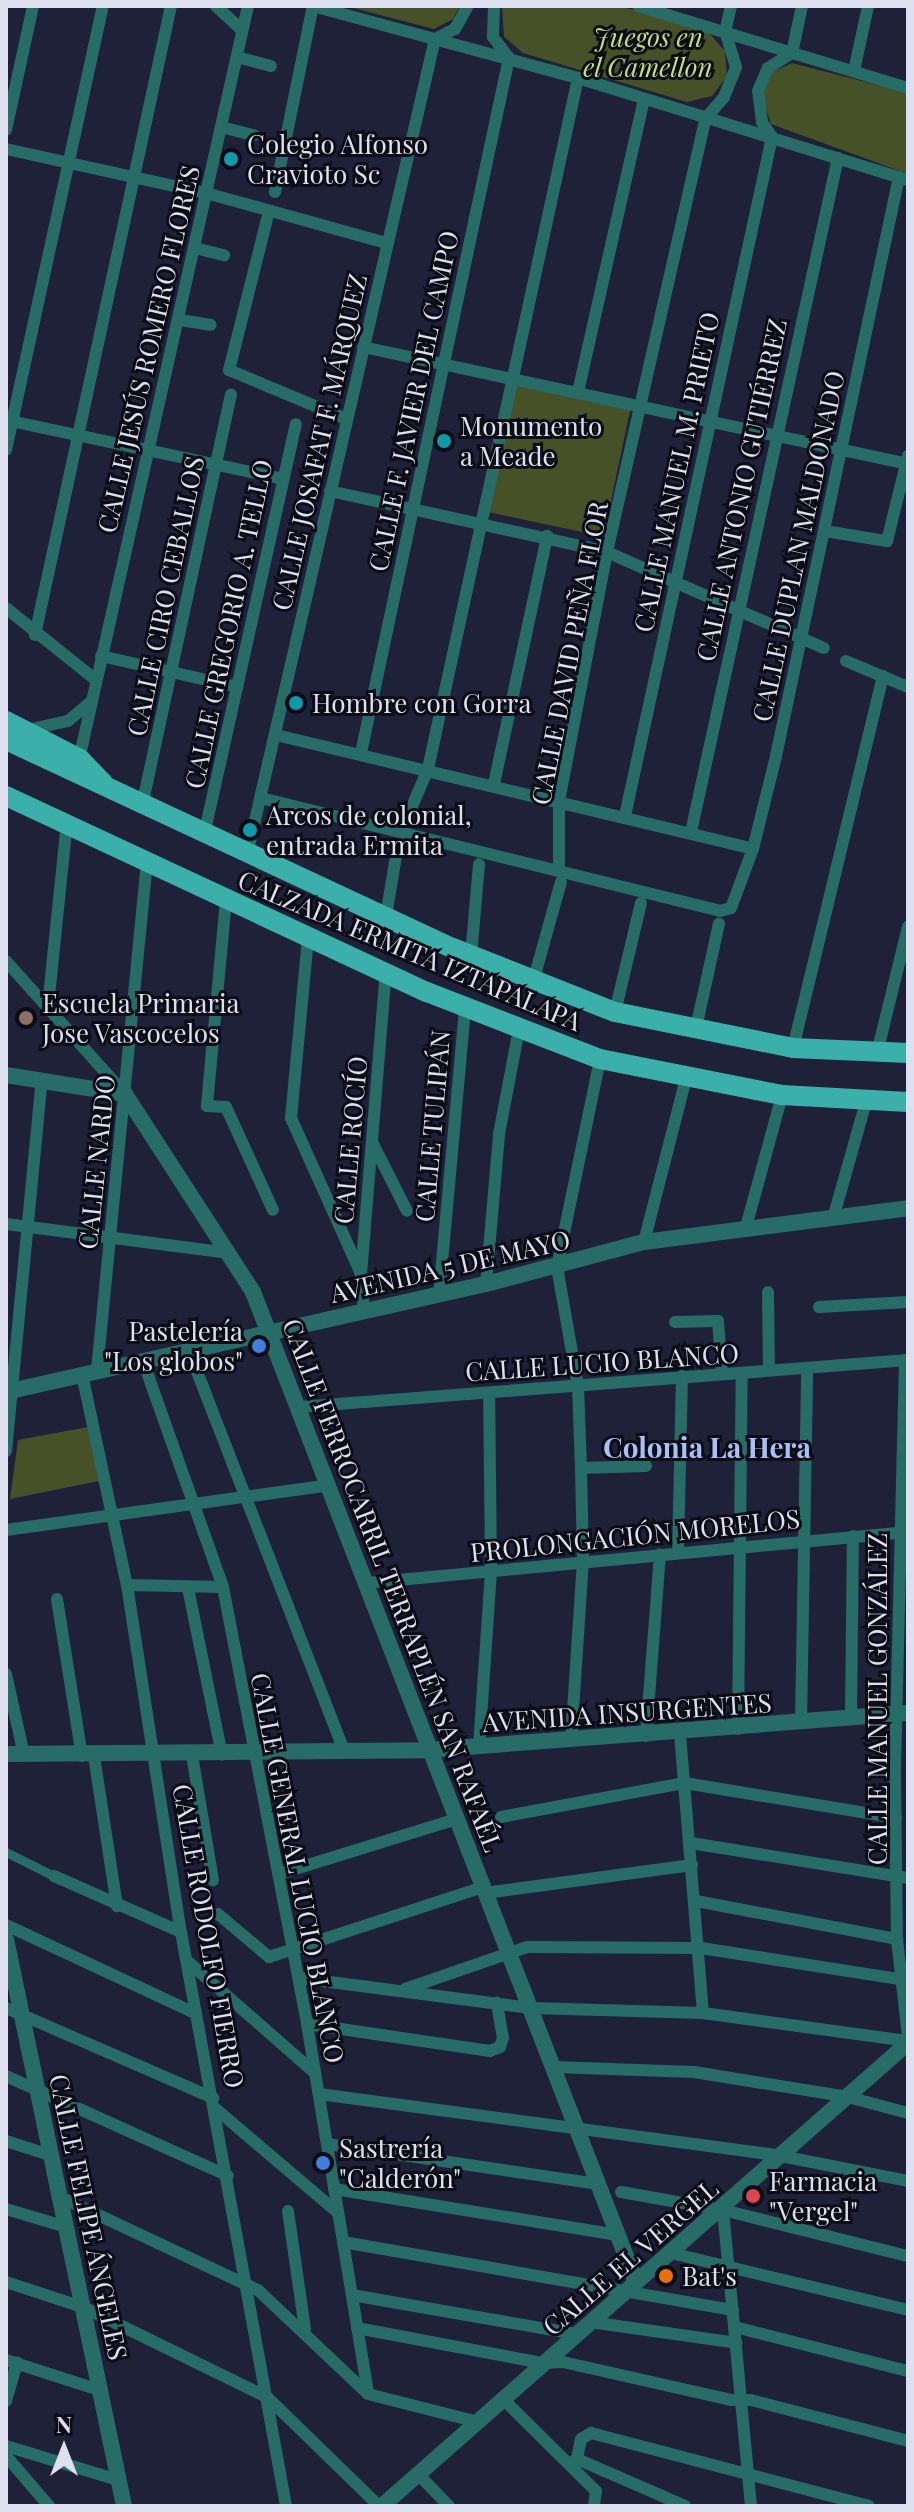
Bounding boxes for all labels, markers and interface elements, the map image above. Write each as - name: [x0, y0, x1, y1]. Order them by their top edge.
- park label: Juegos en el Camellon: [583, 21, 713, 82]
- place label: Colegio Alfonso Cravioto Sc: [247, 128, 429, 190]
- marker: Colegio Alfonso Cravioto Sc: [222, 150, 240, 168]
- street label: CALLE JESÚS ROMERO FLORES: [91, 162, 205, 536]
- street label: CALLE F. JAVIER DEL CAMPO: [362, 228, 464, 574]
- street label: CALLE JOSAFAT F. MÁRQUEZ: [265, 270, 373, 614]
- street label: CALLE MANUEL M. PRIETO: [627, 309, 725, 635]
- street label: CALLE ANTONIO GUTIÉRREZ: [689, 315, 793, 665]
- street label: CALLE DUPLAN MALDONADO: [746, 368, 850, 724]
- place label: Monumento a Meade: [460, 410, 602, 472]
- marker: Monumento a Meade: [435, 432, 453, 450]
- street label: CALLE CIRO CEBALLOS: [120, 453, 210, 739]
- street label: CALLE GREGORIO A. TELLO: [178, 456, 278, 792]
- street label: CALLE DAVID PEÑA FLOR: [524, 499, 614, 807]
- place label: Hombre con Gorra: [312, 687, 531, 719]
- marker: Hombre con Gorra: [287, 694, 305, 712]
- place label: Arcos de colonial, entrada Ermita: [266, 799, 472, 860]
- marker: Arcos de colonial, entrada Ermita: [241, 821, 259, 839]
- street label: CALZADA ERMITA IZTAPALAPA: [234, 863, 586, 1037]
- place label: Escuela Primaria Jose Vascocelos: [42, 987, 240, 1048]
- marker: Escuela Primaria Jose Vascocelos: [17, 1009, 35, 1027]
- street label: CALLE TULIPÁN: [408, 1029, 456, 1223]
- street label: CALLE ROCÍO: [327, 1055, 373, 1225]
- street label: CALLE NARDO: [71, 1073, 121, 1251]
- street label: AVENIDA 5 DE MAYO: [327, 1223, 573, 1309]
- street label: CALLE FERROCARRIL TERRAPLÉN SAN RAFAÉL: [277, 1314, 509, 1856]
- place label: Pastelería "Los globos": [104, 1315, 243, 1376]
- marker: Pastelería "Los globos": [250, 1337, 268, 1355]
- street label: CALLE LUCIO BLANCO: [464, 1337, 740, 1387]
- district label: Colonia La Hera: [603, 1430, 811, 1464]
- street label: PROLONGACIÓN MORELOS: [469, 1502, 801, 1568]
- street label: CALLE MANUEL GONZÁLEZ: [861, 1533, 893, 1865]
- street label: CALLE GENERAL LUCIO BLANCO: [245, 1670, 351, 2066]
- street label: AVENIDA INSURGENTES: [481, 1686, 773, 1738]
- street label: CALLE RODOLFO FIERRO: [167, 1781, 251, 2091]
- street label: CALLE FELIPE ÁNGELES: [43, 2071, 135, 2363]
- place label: Sastrería "Calderón": [339, 2132, 461, 2194]
- marker: Sastrería "Calderón": [314, 2154, 332, 2172]
- place label: Farmacia "Vergel": [769, 2165, 877, 2226]
- street label: CALLE EL VERGEL: [536, 2172, 724, 2342]
- marker: Farmacia "Vergel": [744, 2187, 762, 2205]
- place label: Bat's: [682, 2260, 737, 2292]
- marker: Bat's: [657, 2267, 675, 2285]
- north arrow: [24, 2408, 104, 2488]
- text: N: [56, 2409, 72, 2439]

